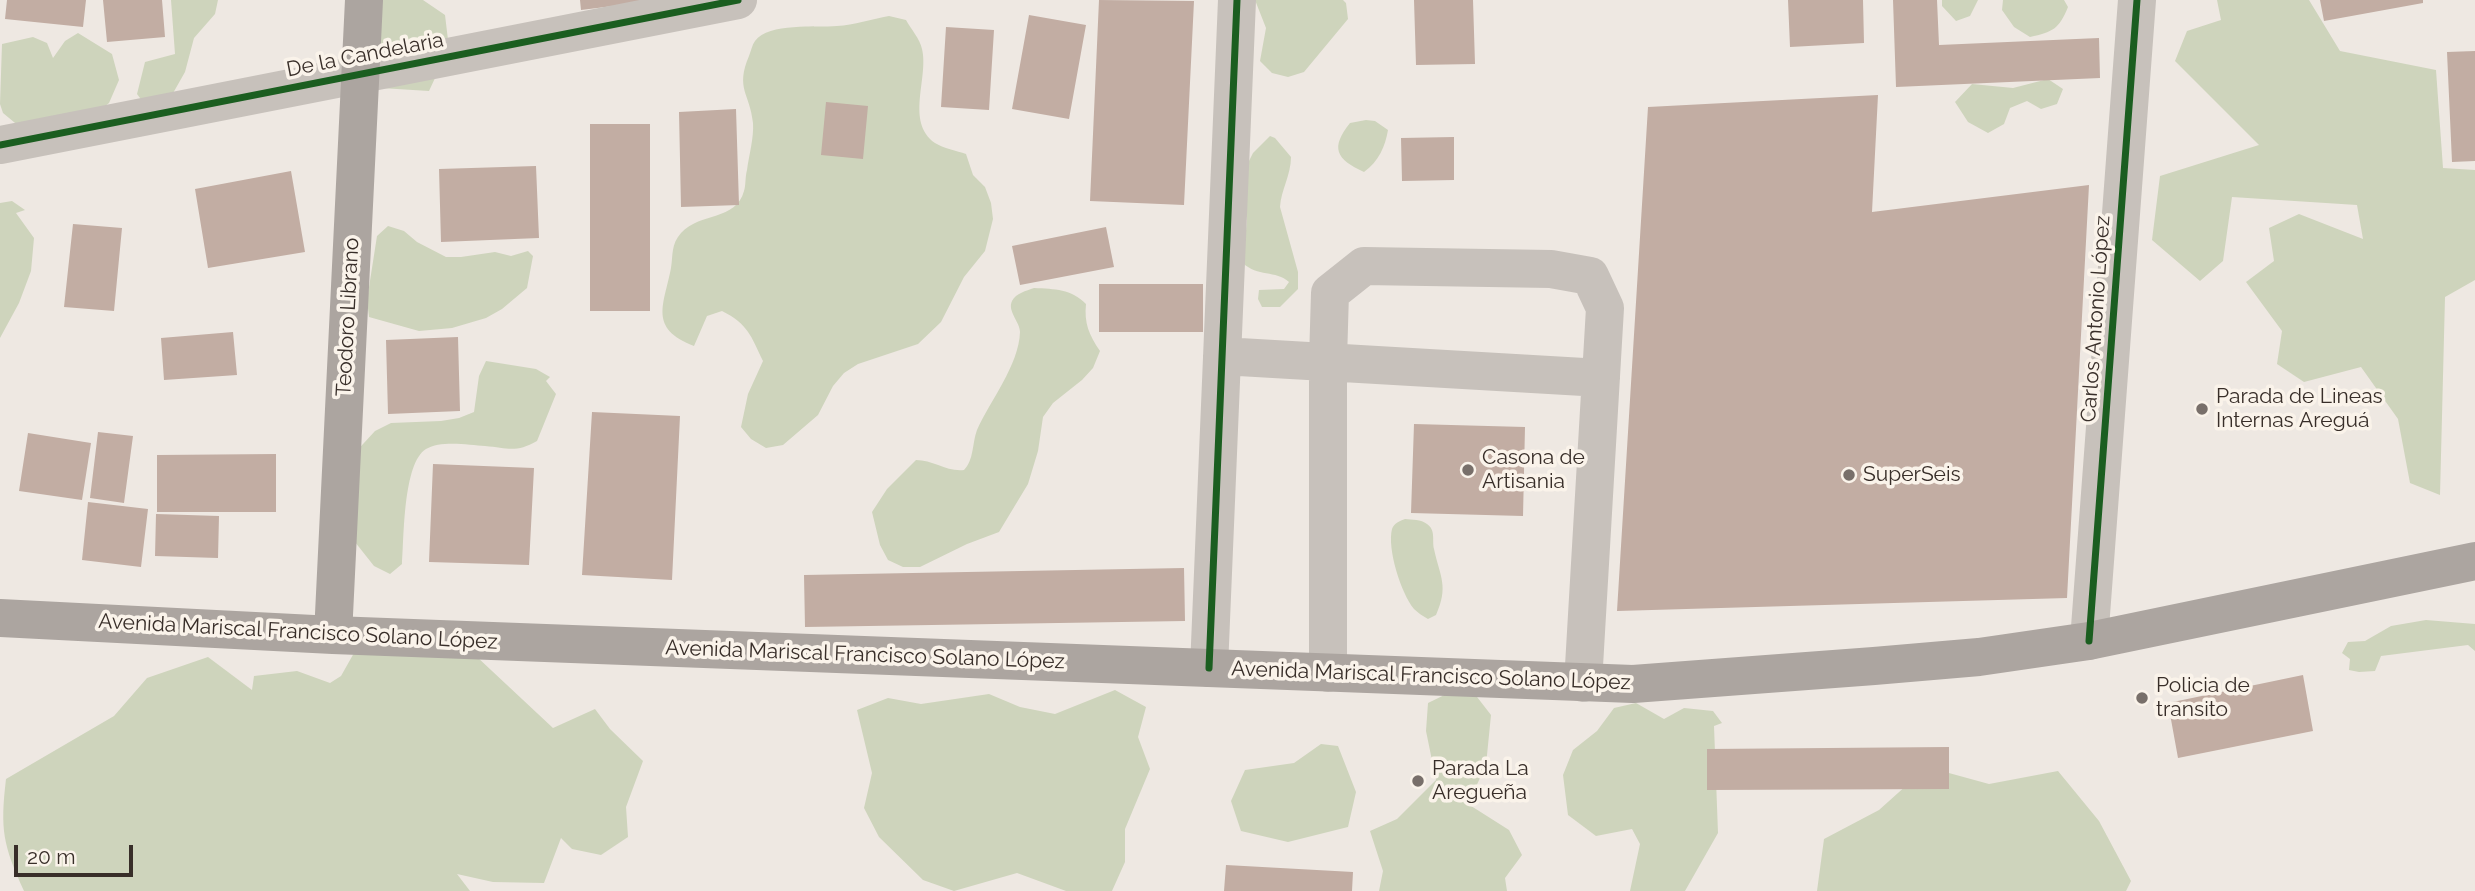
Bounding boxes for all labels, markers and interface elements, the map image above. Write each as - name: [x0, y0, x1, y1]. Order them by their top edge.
- street label: De la Candelaria: [284, 27, 446, 83]
- street label: Carlos Antonio López: [2076, 215, 2116, 423]
- street label: Teodoro Librano: [331, 237, 365, 397]
- place label: Parada de Lineas Internas Areguá: [2216, 384, 2383, 434]
- marker: Parada de Lineas Internas Areguá: [2194, 401, 2210, 417]
- place label: Casona de Artisania: [1482, 445, 1585, 495]
- marker: Casona de Artisania: [1460, 462, 1476, 478]
- place label: SuperSeis: [1863, 462, 1961, 488]
- marker: SuperSeis: [1841, 467, 1857, 483]
- street label: Avenida Mariscal Francisco Solano López: [98, 609, 498, 655]
- street label: Avenida Mariscal Francisco Solano López: [665, 635, 1065, 675]
- street label: Avenida Mariscal Francisco Solano López: [1231, 656, 1631, 696]
- place label: Policia de transito: [2156, 673, 2250, 723]
- marker: Policia de transito: [2134, 690, 2150, 706]
- place label: Parada La Aregueña: [1432, 756, 1529, 806]
- marker: Parada La Aregueña: [1410, 773, 1426, 789]
- scale bar: [18, 832, 136, 876]
- text: 20 m: [27, 844, 75, 869]

